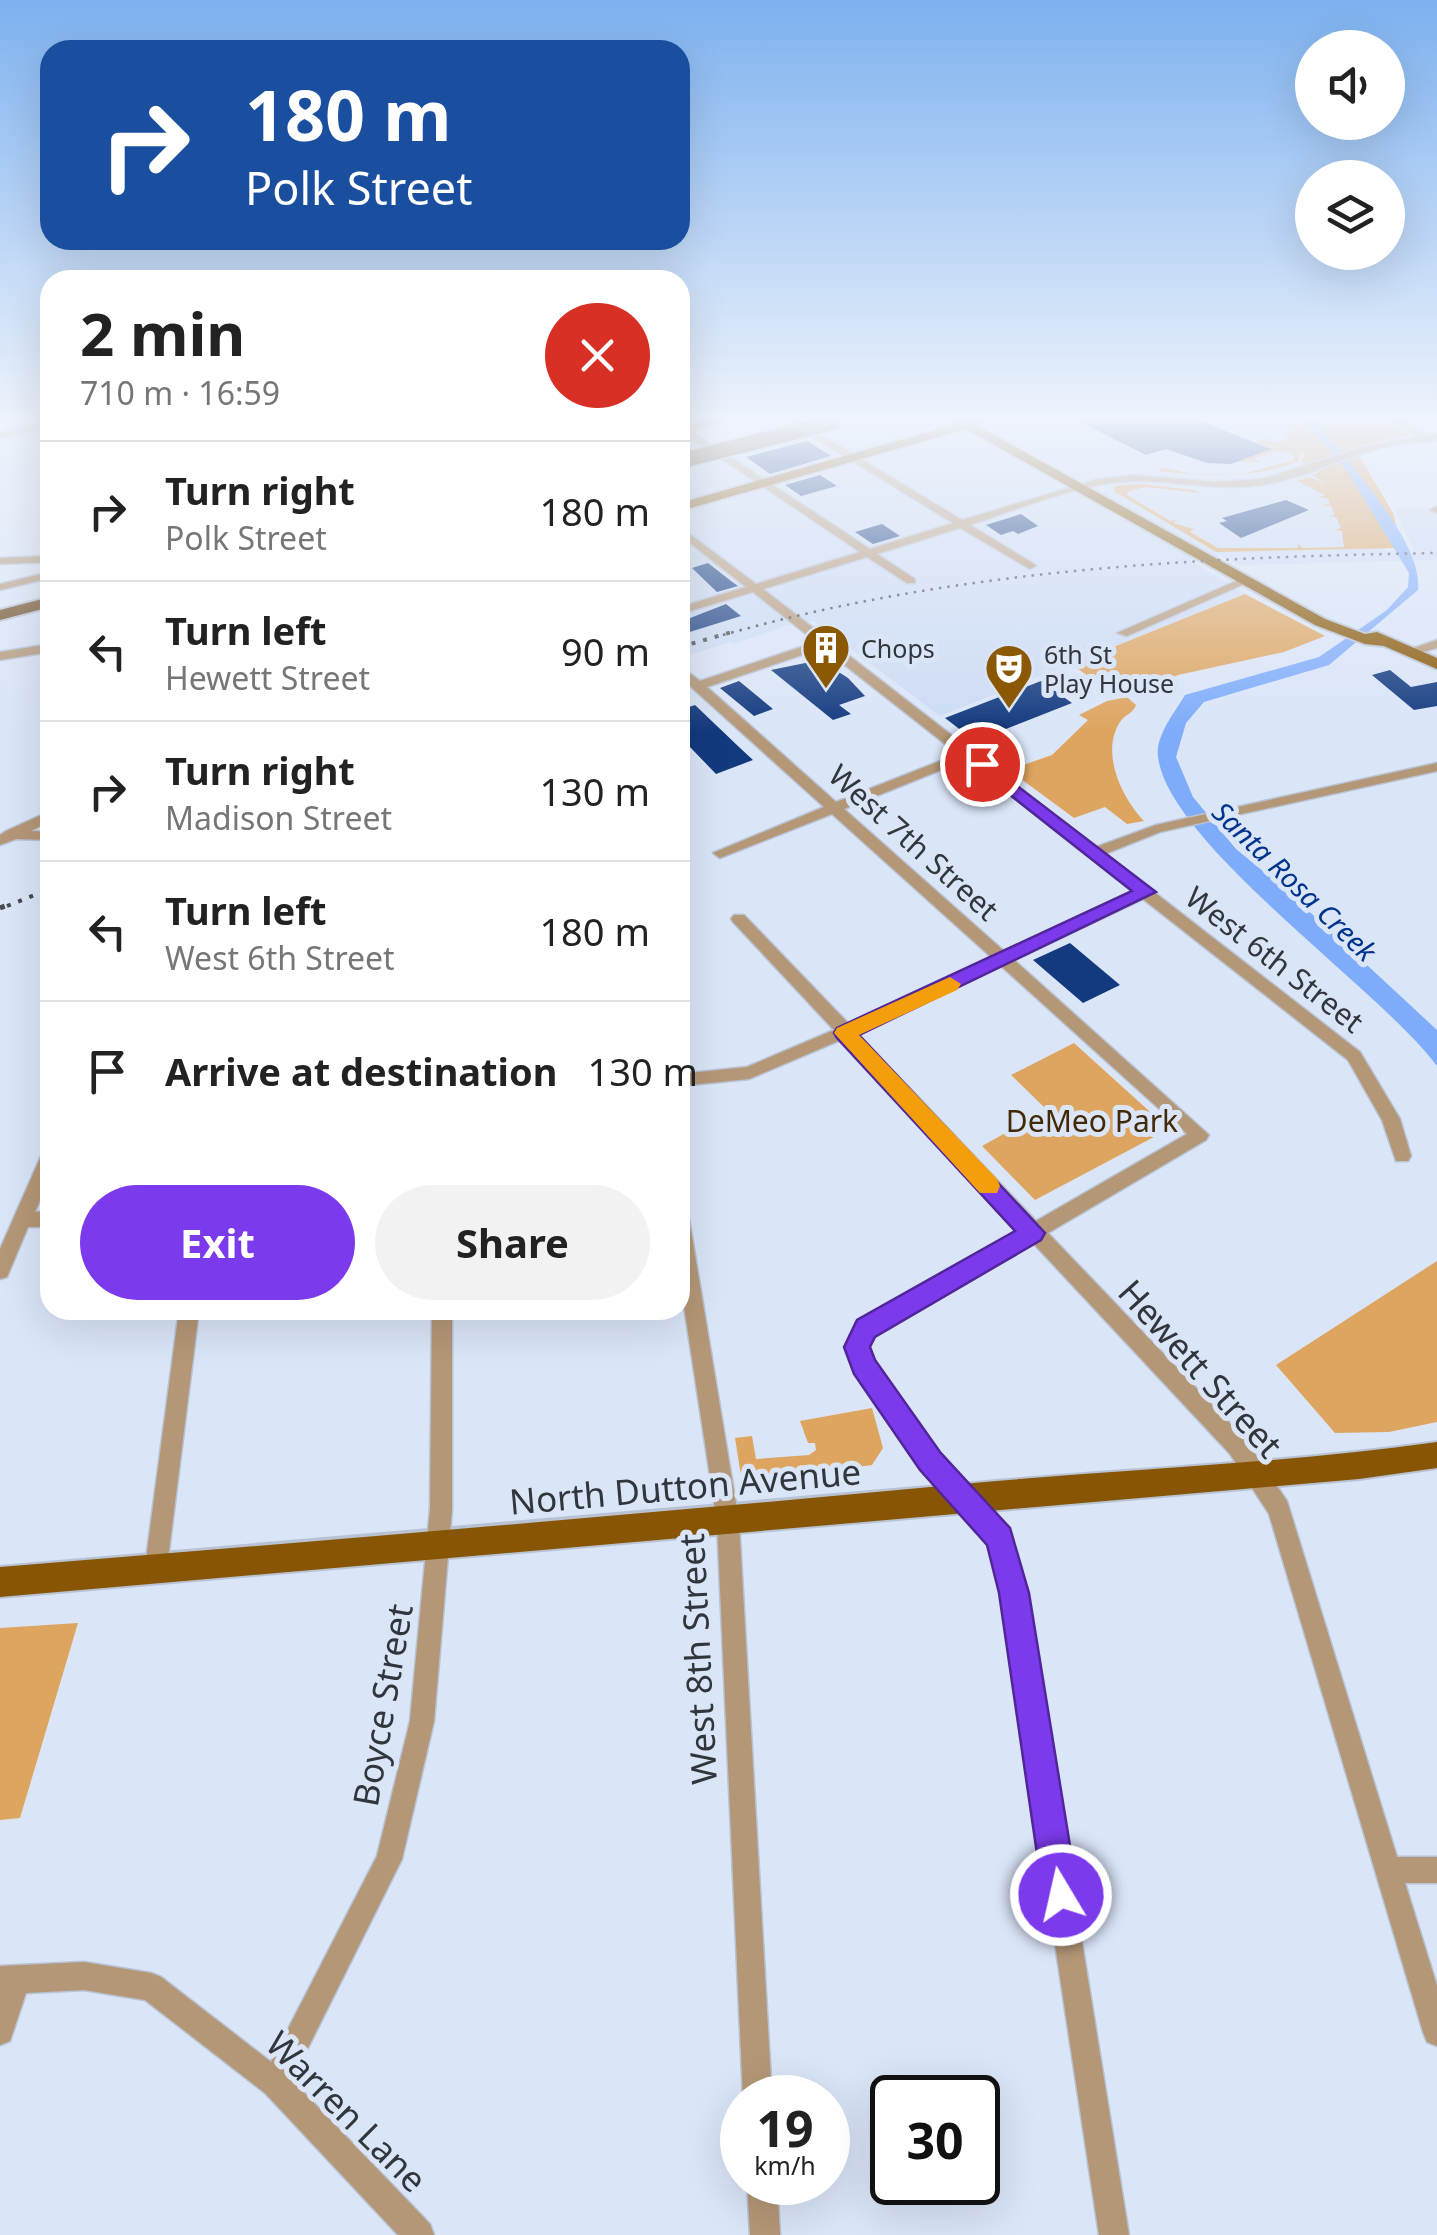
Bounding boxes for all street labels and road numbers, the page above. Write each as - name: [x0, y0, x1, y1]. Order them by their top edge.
- street label: West 7th Street: [820, 755, 1008, 929]
- street label: West 6th Street: [1178, 877, 1373, 1042]
- street label: Hewett Street: [1108, 1269, 1294, 1467]
- street label: North Dutton Avenue: [507, 1447, 863, 1525]
- street label: West 8th Street: [667, 1532, 727, 1786]
- street label: Boyce Street: [341, 1600, 423, 1810]
- street label: Warren Lane: [256, 2020, 438, 2202]

